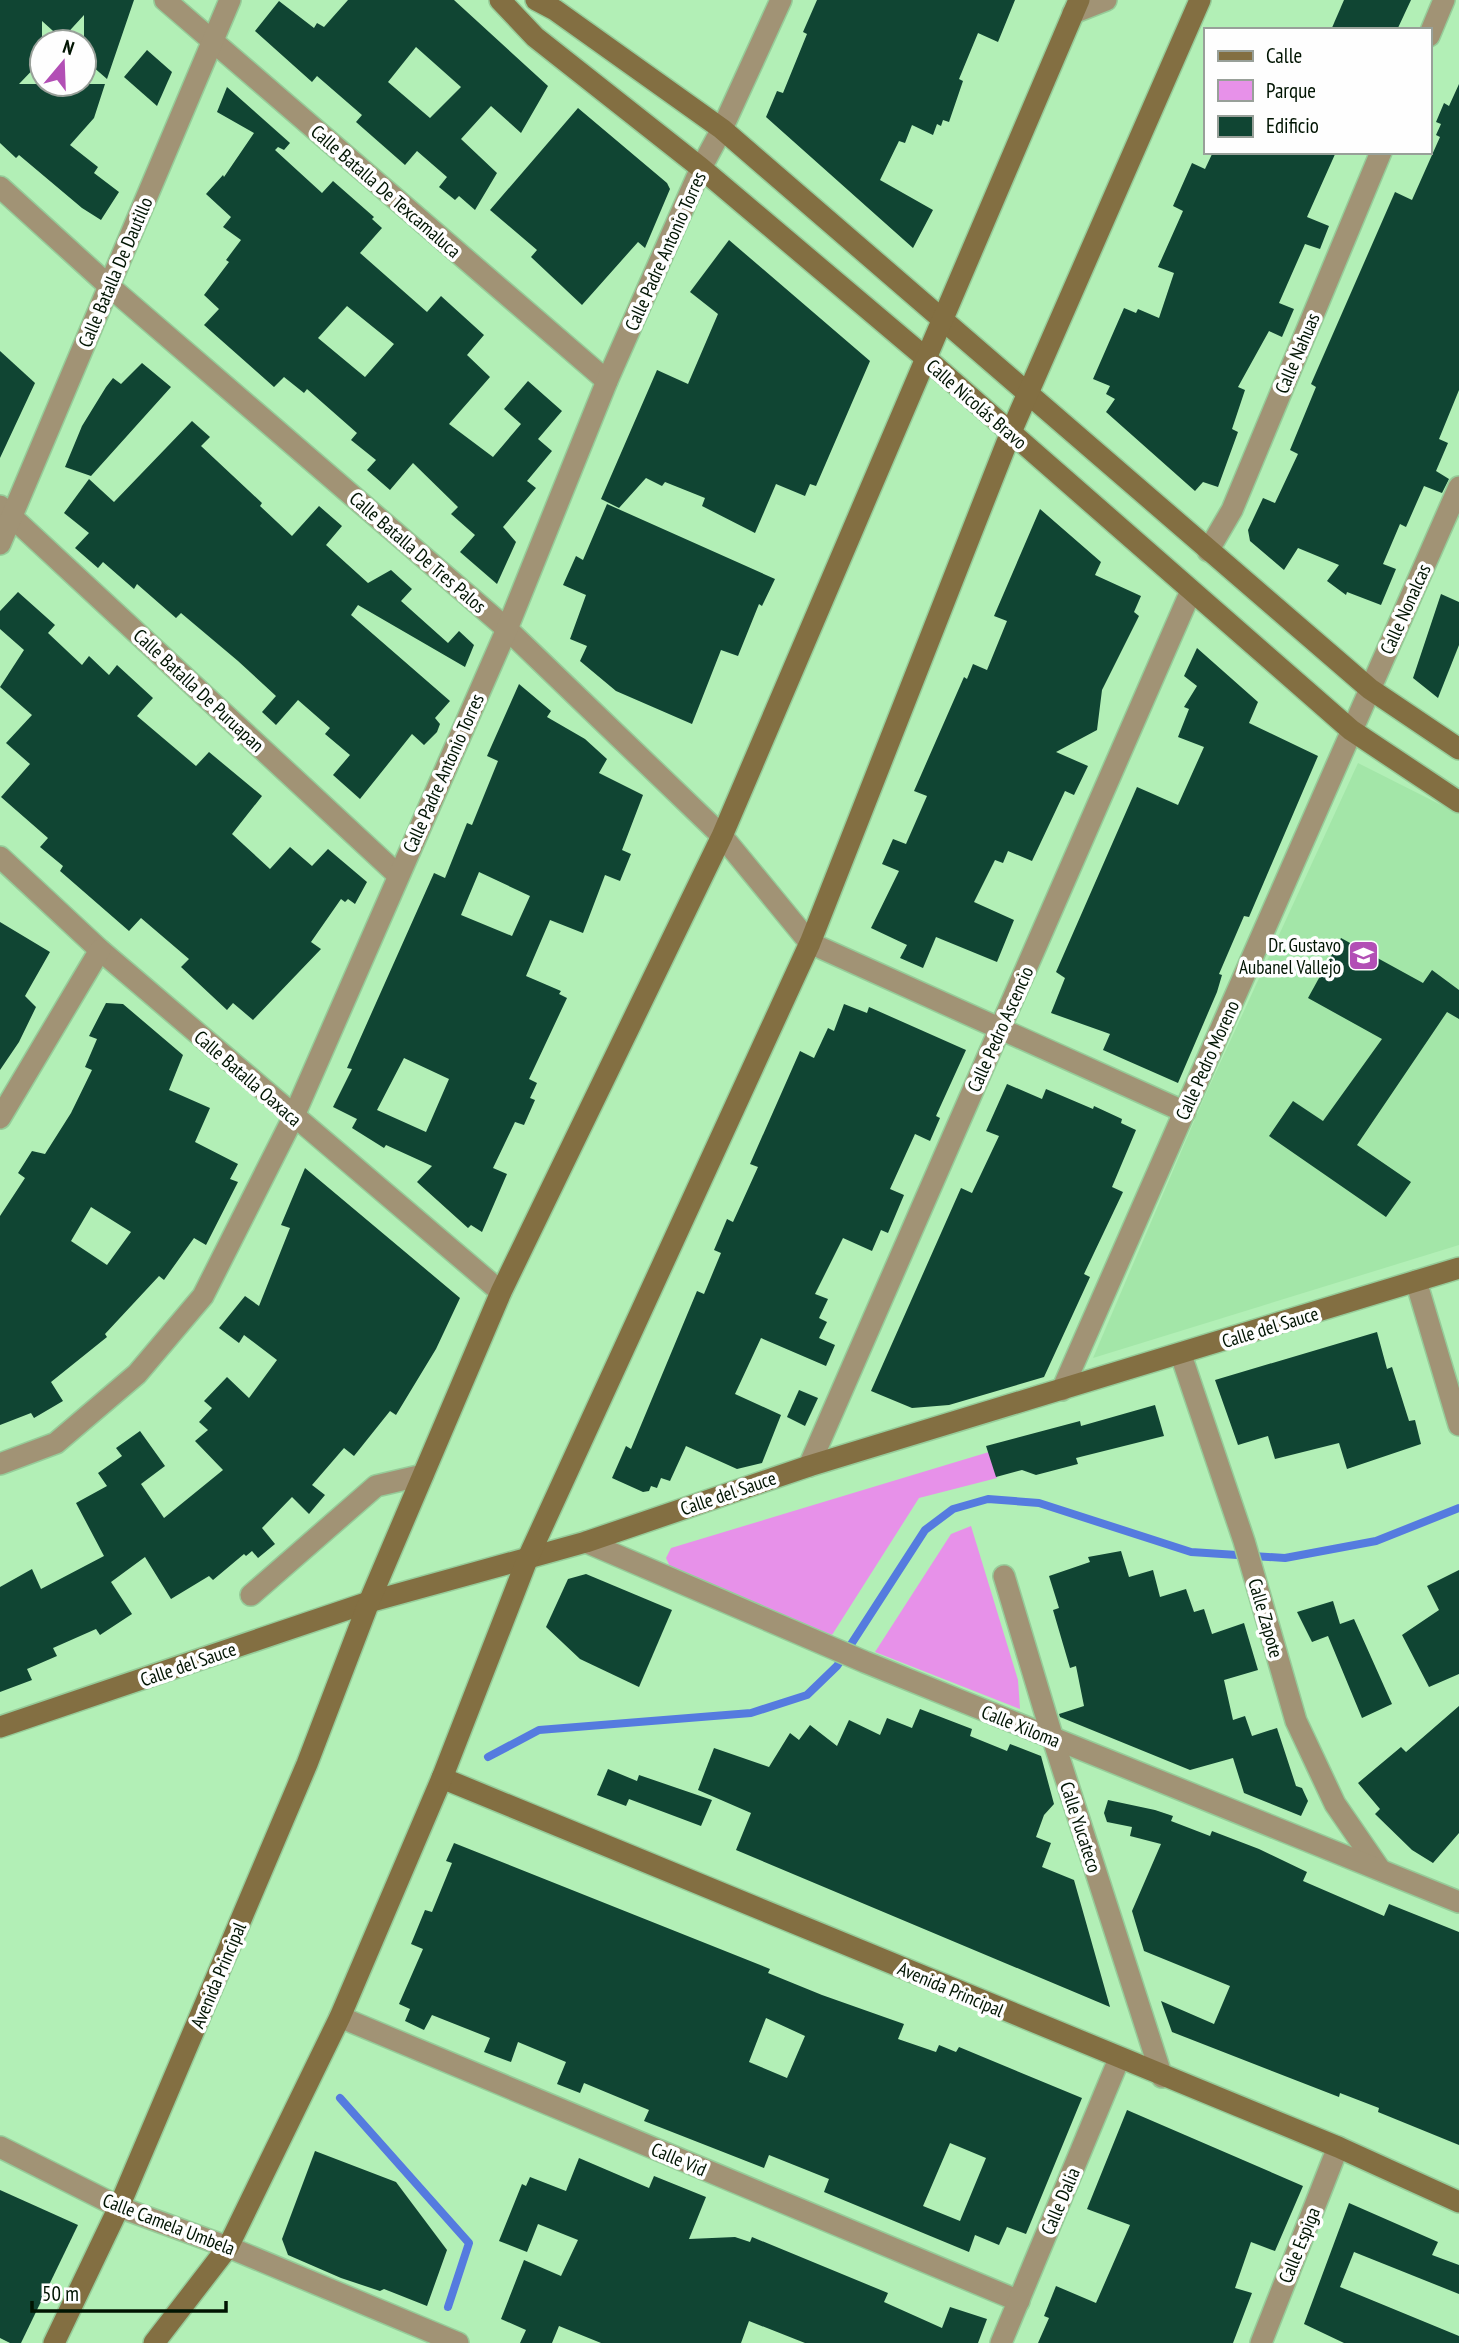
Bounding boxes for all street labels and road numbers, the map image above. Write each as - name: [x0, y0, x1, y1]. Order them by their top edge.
- street label: Calle Batalla De Texcamaluca: [306, 119, 466, 263]
- street label: Calle Padre Antonio Torres: [619, 168, 711, 334]
- street label: Calle Batalla De Dautillo: [73, 193, 157, 351]
- street label: Calle Nahuas: [1269, 309, 1325, 397]
- street label: Calle Nicolás Bravo: [922, 354, 1032, 454]
- street label: Calle Batalla De Tres Palos: [345, 486, 491, 618]
- street label: Calle Nonalcas: [1374, 560, 1436, 658]
- street label: Calle Batalla De Puruapan: [129, 623, 269, 757]
- street label: Calle Padre Antonio Torres: [397, 690, 489, 856]
- street label: Calle Pedro Ascencio: [962, 962, 1038, 1096]
- street label: Calle Pedro Moreno: [1170, 997, 1244, 1123]
- street label: Calle Batalla Oaxaca: [189, 1025, 307, 1131]
- street label: Calle del Sauce: [1219, 1301, 1321, 1353]
- street label: Calle del Sauce: [677, 1465, 779, 1521]
- street label: Calle Zapote: [1243, 1576, 1289, 1661]
- street label: Calle del Sauce: [137, 1636, 239, 1692]
- street label: Calle Xiloma: [978, 1699, 1064, 1753]
- street label: Calle Yucateco: [1055, 1779, 1107, 1875]
- street label: Avenida Principal: [185, 1918, 251, 2032]
- street label: Avenida Principal: [894, 1956, 1008, 2022]
- street label: Calle Vid: [648, 2137, 710, 2181]
- street label: Calle Dalia: [1035, 2164, 1085, 2238]
- street label: Calle Camela Umbela: [100, 2188, 238, 2260]
- street label: Calle Espiga: [1273, 2204, 1325, 2286]

